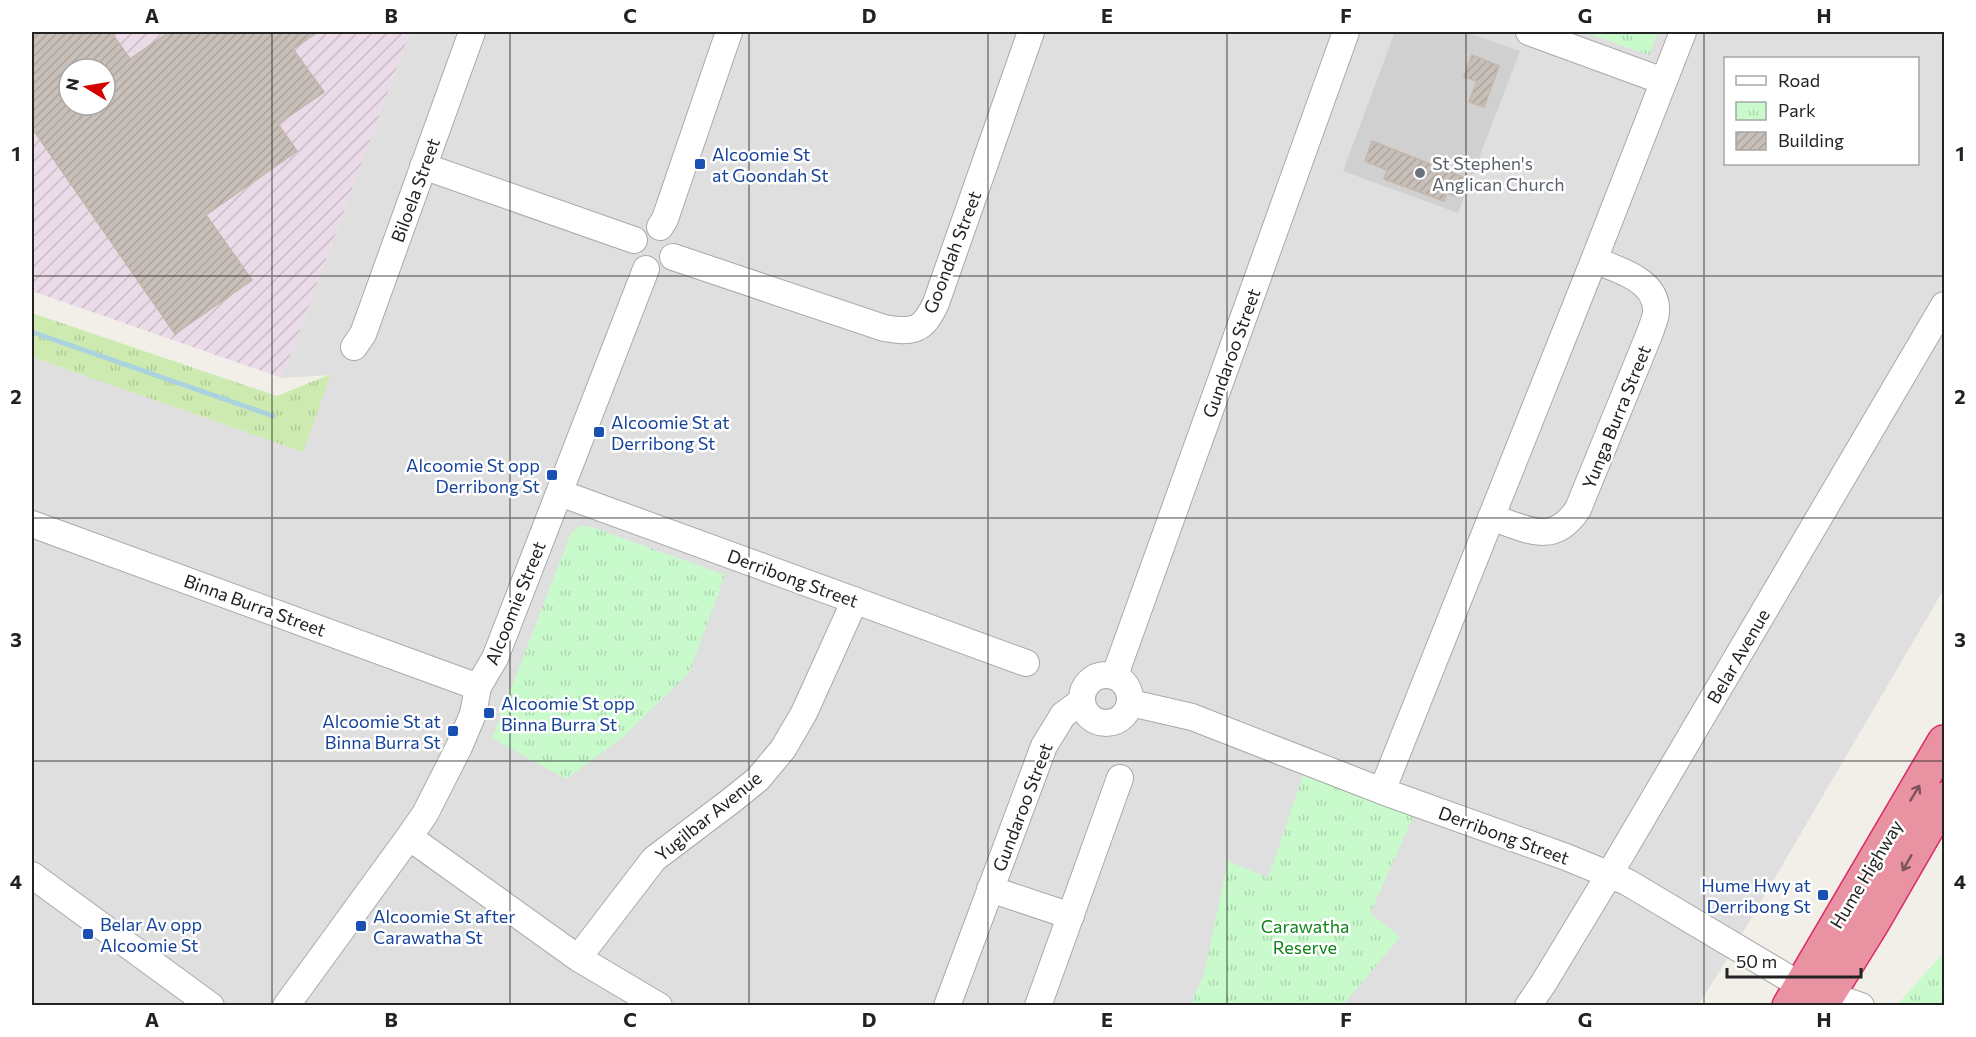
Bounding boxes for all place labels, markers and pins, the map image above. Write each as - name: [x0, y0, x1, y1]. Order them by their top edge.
- place label: Alcoomie St at Goondah St: [712, 143, 829, 186]
- place label: St Stephen's Anglican Church: [1432, 152, 1565, 195]
- marker: Alcoomie St at Goondah St: [693, 157, 707, 171]
- marker: St Stephen's Anglican Church: [1413, 166, 1427, 180]
- place label: Alcoomie St at Derribong St: [611, 411, 730, 454]
- marker: Alcoomie St at Derribong St: [592, 425, 606, 439]
- place label: Alcoomie St opp Derribong St: [406, 454, 540, 497]
- marker: Alcoomie St opp Derribong St: [545, 468, 559, 482]
- place label: Alcoomie St opp Binna Burra St: [501, 692, 635, 735]
- marker: Alcoomie St opp Binna Burra St: [482, 706, 496, 720]
- place label: Alcoomie St at Binna Burra St: [322, 710, 441, 753]
- marker: Alcoomie St at Binna Burra St: [446, 724, 460, 738]
- place label: Hume Hwy at Derribong St: [1701, 874, 1811, 917]
- marker: Hume Hwy at Derribong St: [1816, 888, 1830, 902]
- place label: Alcoomie St after Carawatha St: [373, 905, 515, 948]
- place label: Belar Av opp Alcoomie St: [100, 913, 202, 956]
- marker: Alcoomie St after Carawatha St: [354, 919, 368, 933]
- marker: Belar Av opp Alcoomie St: [81, 927, 95, 941]

